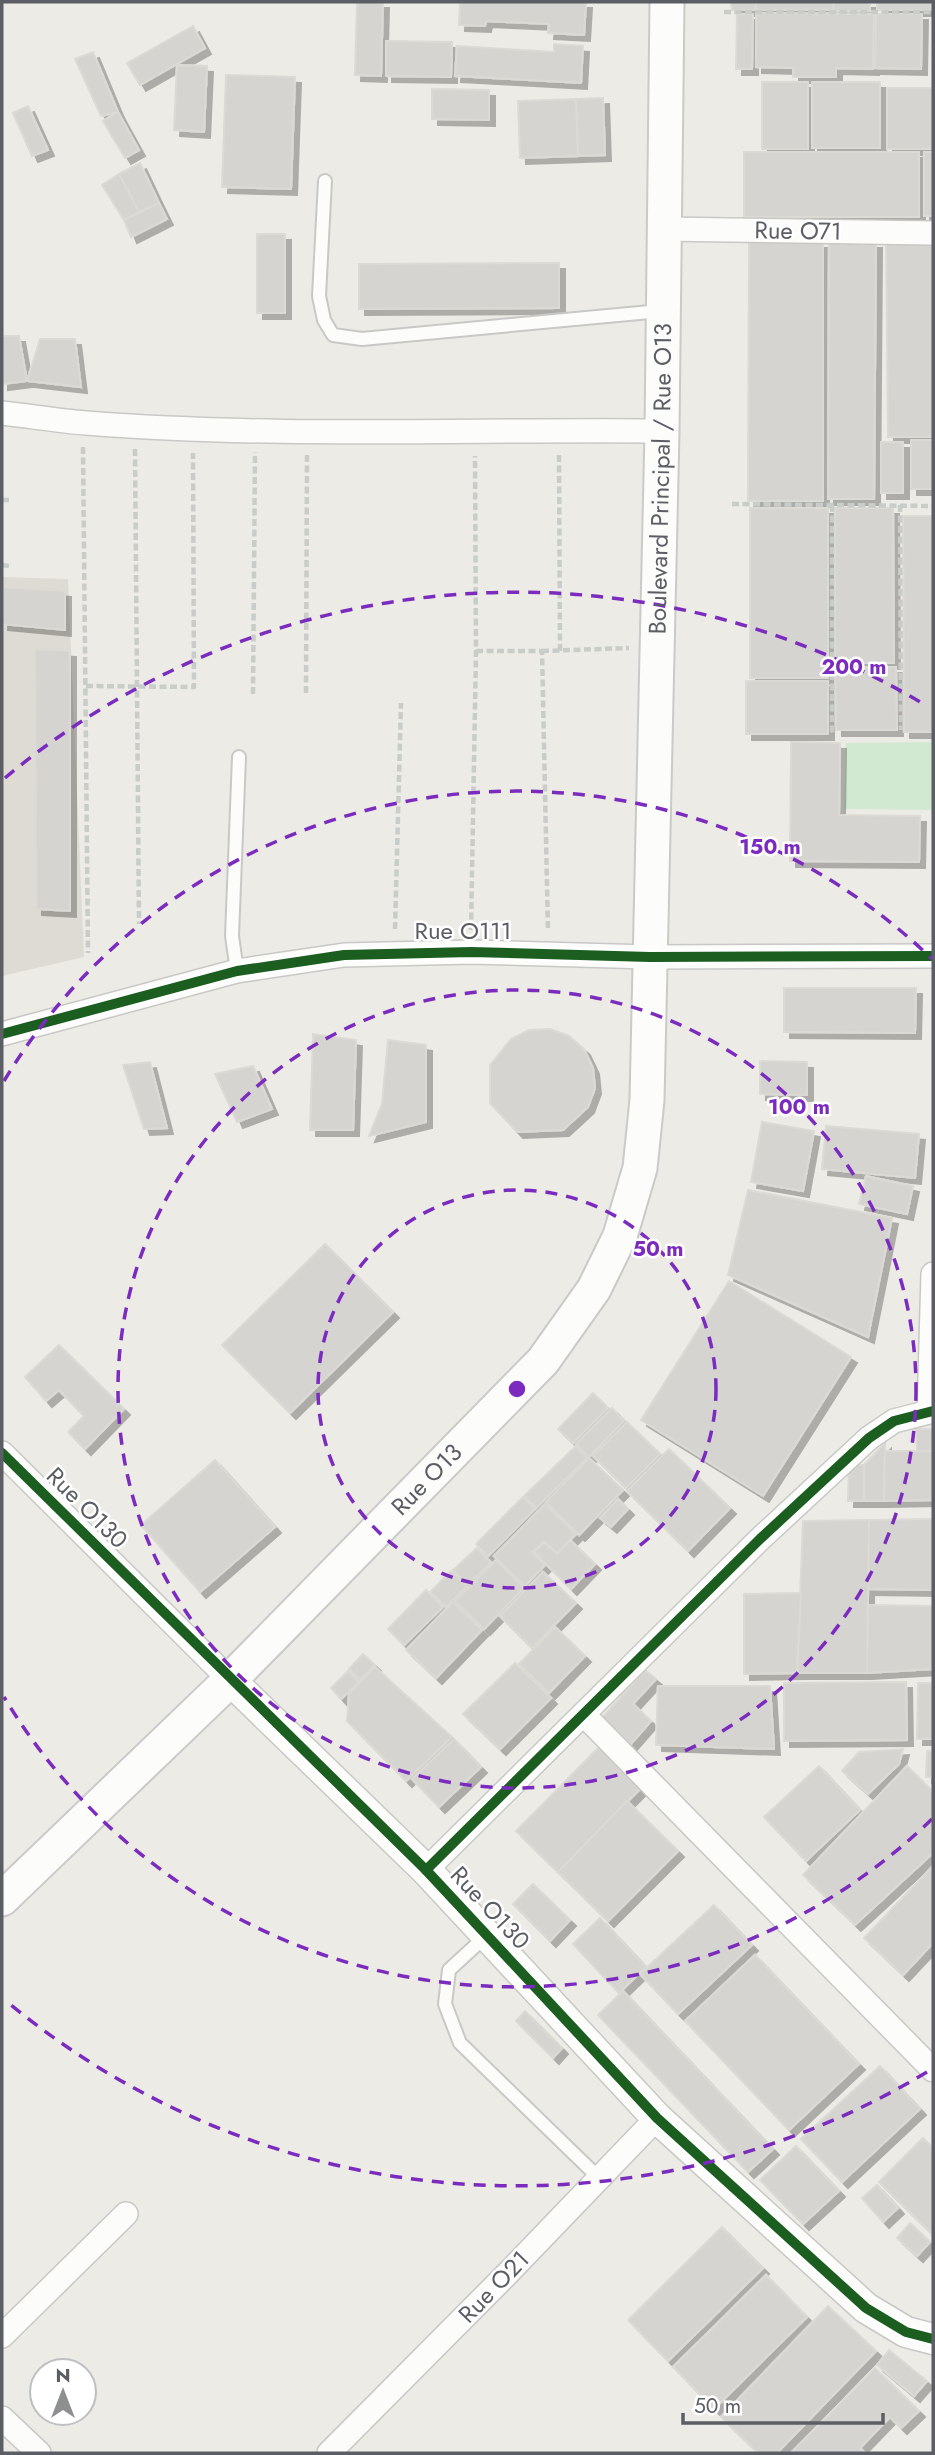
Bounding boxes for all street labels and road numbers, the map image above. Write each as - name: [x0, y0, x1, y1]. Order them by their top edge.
- street label: Rue O71: [754, 212, 842, 249]
- street label: Boulevard Principal / Rue O13: [639, 323, 680, 635]
- street label: Rue O111: [415, 913, 511, 948]
- street label: Rue O13: [383, 1435, 470, 1523]
- street label: Rue O130: [39, 1459, 136, 1556]
- street label: Rue O130: [442, 1858, 538, 1957]
- street label: Rue O21: [450, 2242, 537, 2331]

